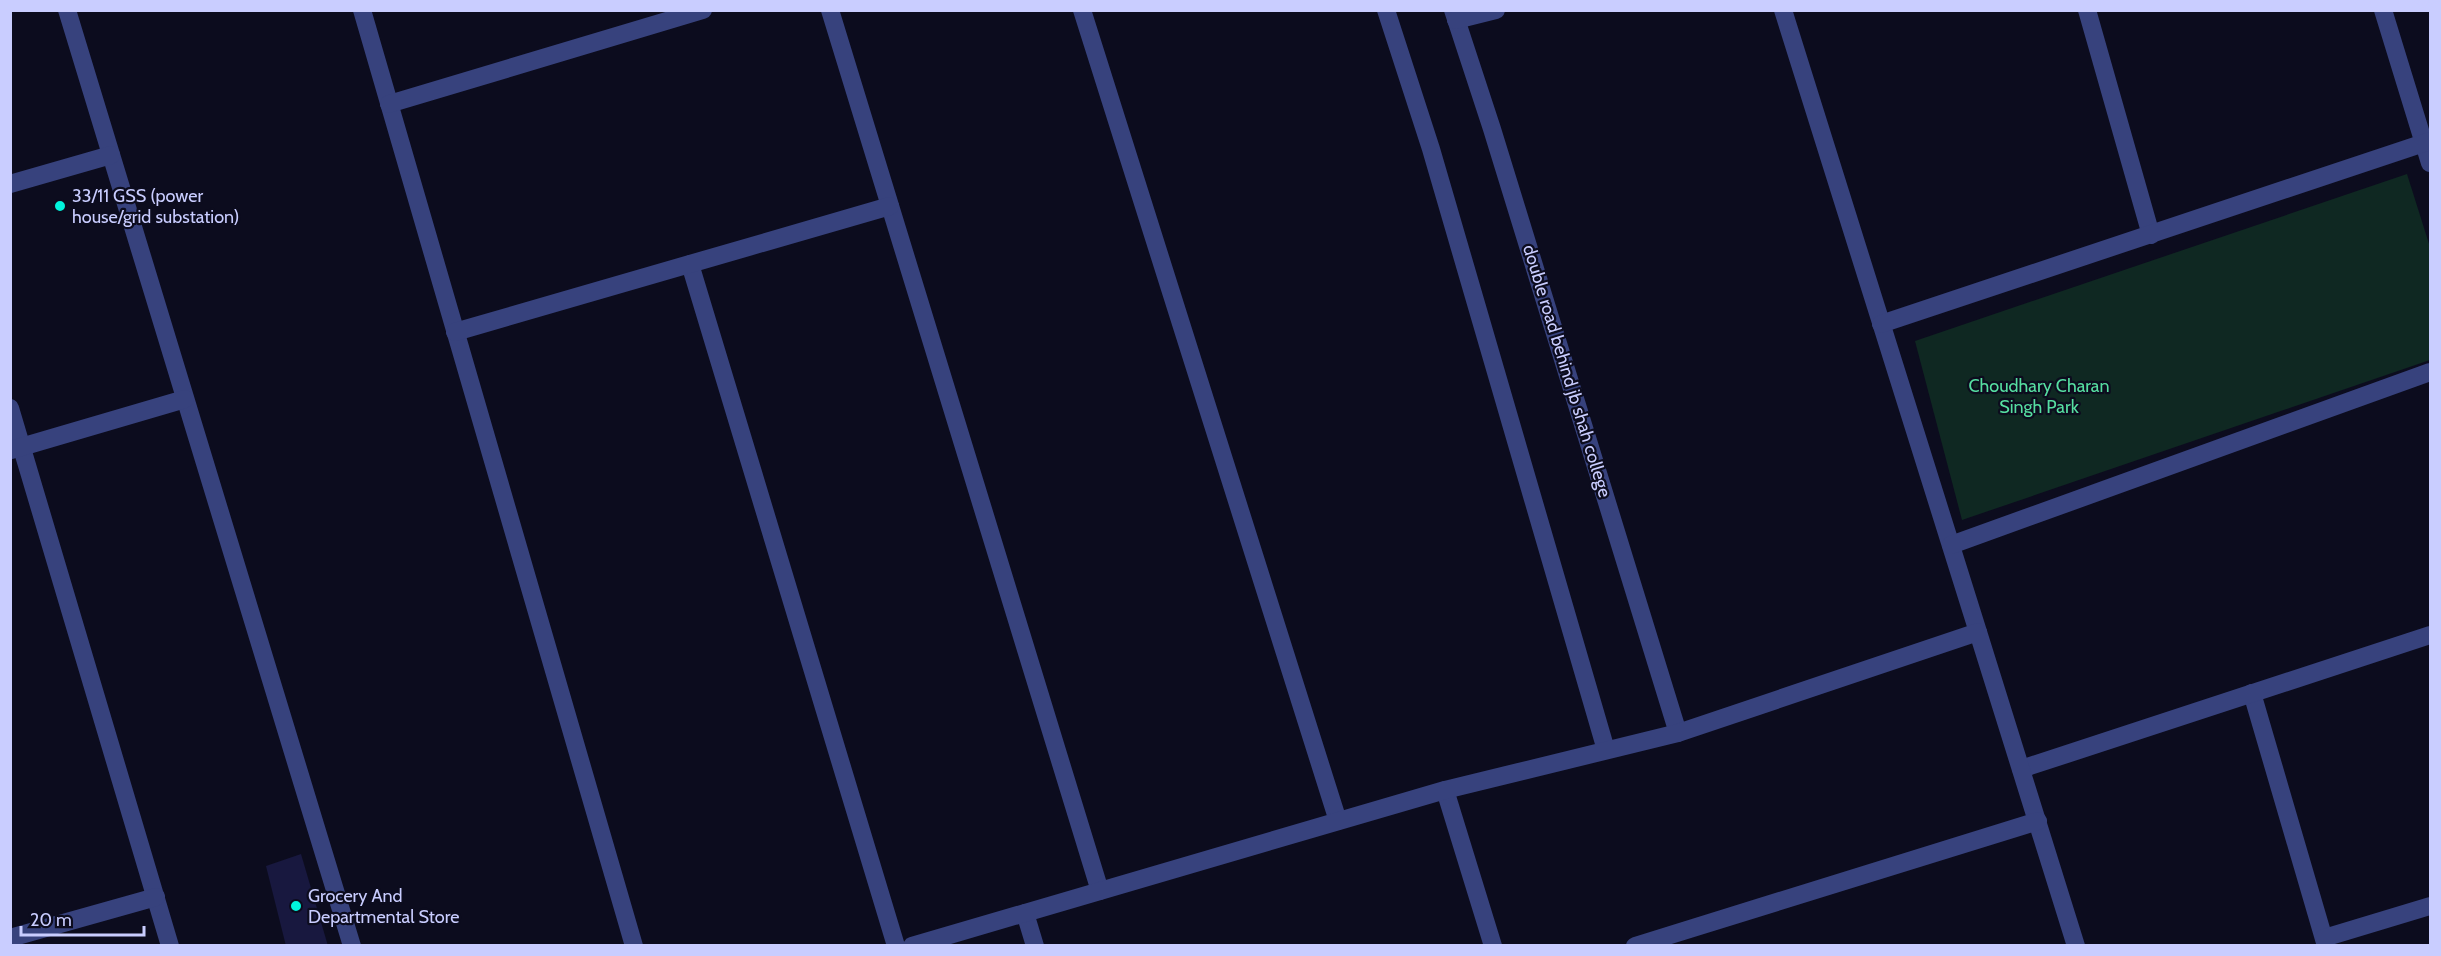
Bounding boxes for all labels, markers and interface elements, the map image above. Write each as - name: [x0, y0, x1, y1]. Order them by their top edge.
- place label: 33/11 GSS (power house/grid substation): [72, 185, 239, 228]
- marker: 33/11 GSS (power house/grid substation): [53, 199, 67, 213]
- street label: double road behind jb shah college: [1518, 242, 1616, 500]
- park label: Choudhary Charan Singh Park: [1968, 375, 2110, 418]
- place label: Grocery And Departmental Store: [308, 885, 459, 928]
- scale bar: [21, 899, 144, 937]
- marker: Grocery And Departmental Store: [289, 899, 303, 913]
- text: 20 m: [30, 909, 72, 931]

